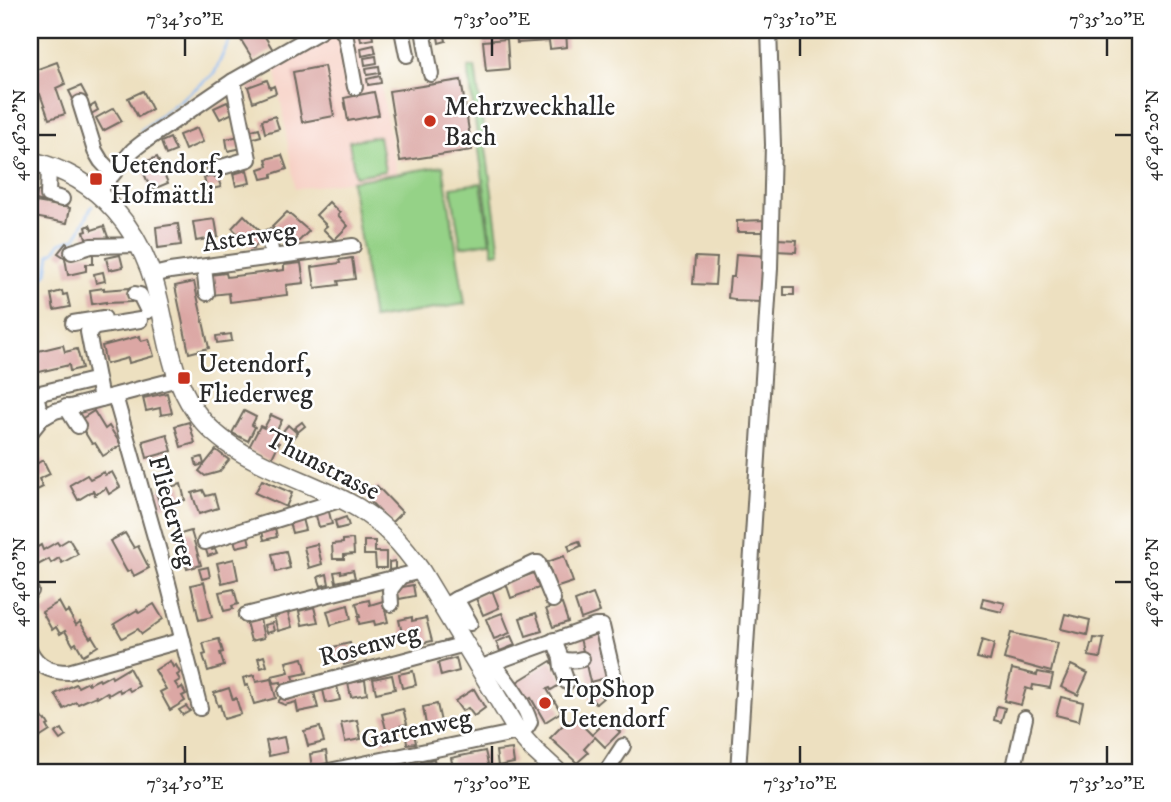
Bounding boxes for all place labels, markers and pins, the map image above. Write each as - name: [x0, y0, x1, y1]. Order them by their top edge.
- place label: Mehrzweckhalle Bach: [444, 91, 615, 154]
- marker: Mehrzweckhalle Bach: [422, 113, 438, 129]
- place label: Uetendorf, Hofmättli: [110, 149, 223, 212]
- marker: Uetendorf, Hofmättli: [88, 171, 104, 187]
- place label: Uetendorf, Fliederweg: [198, 348, 313, 411]
- marker: Uetendorf, Fliederweg: [176, 370, 192, 386]
- place label: TopShop Uetendorf: [559, 673, 669, 736]
- marker: TopShop Uetendorf: [537, 695, 553, 711]

